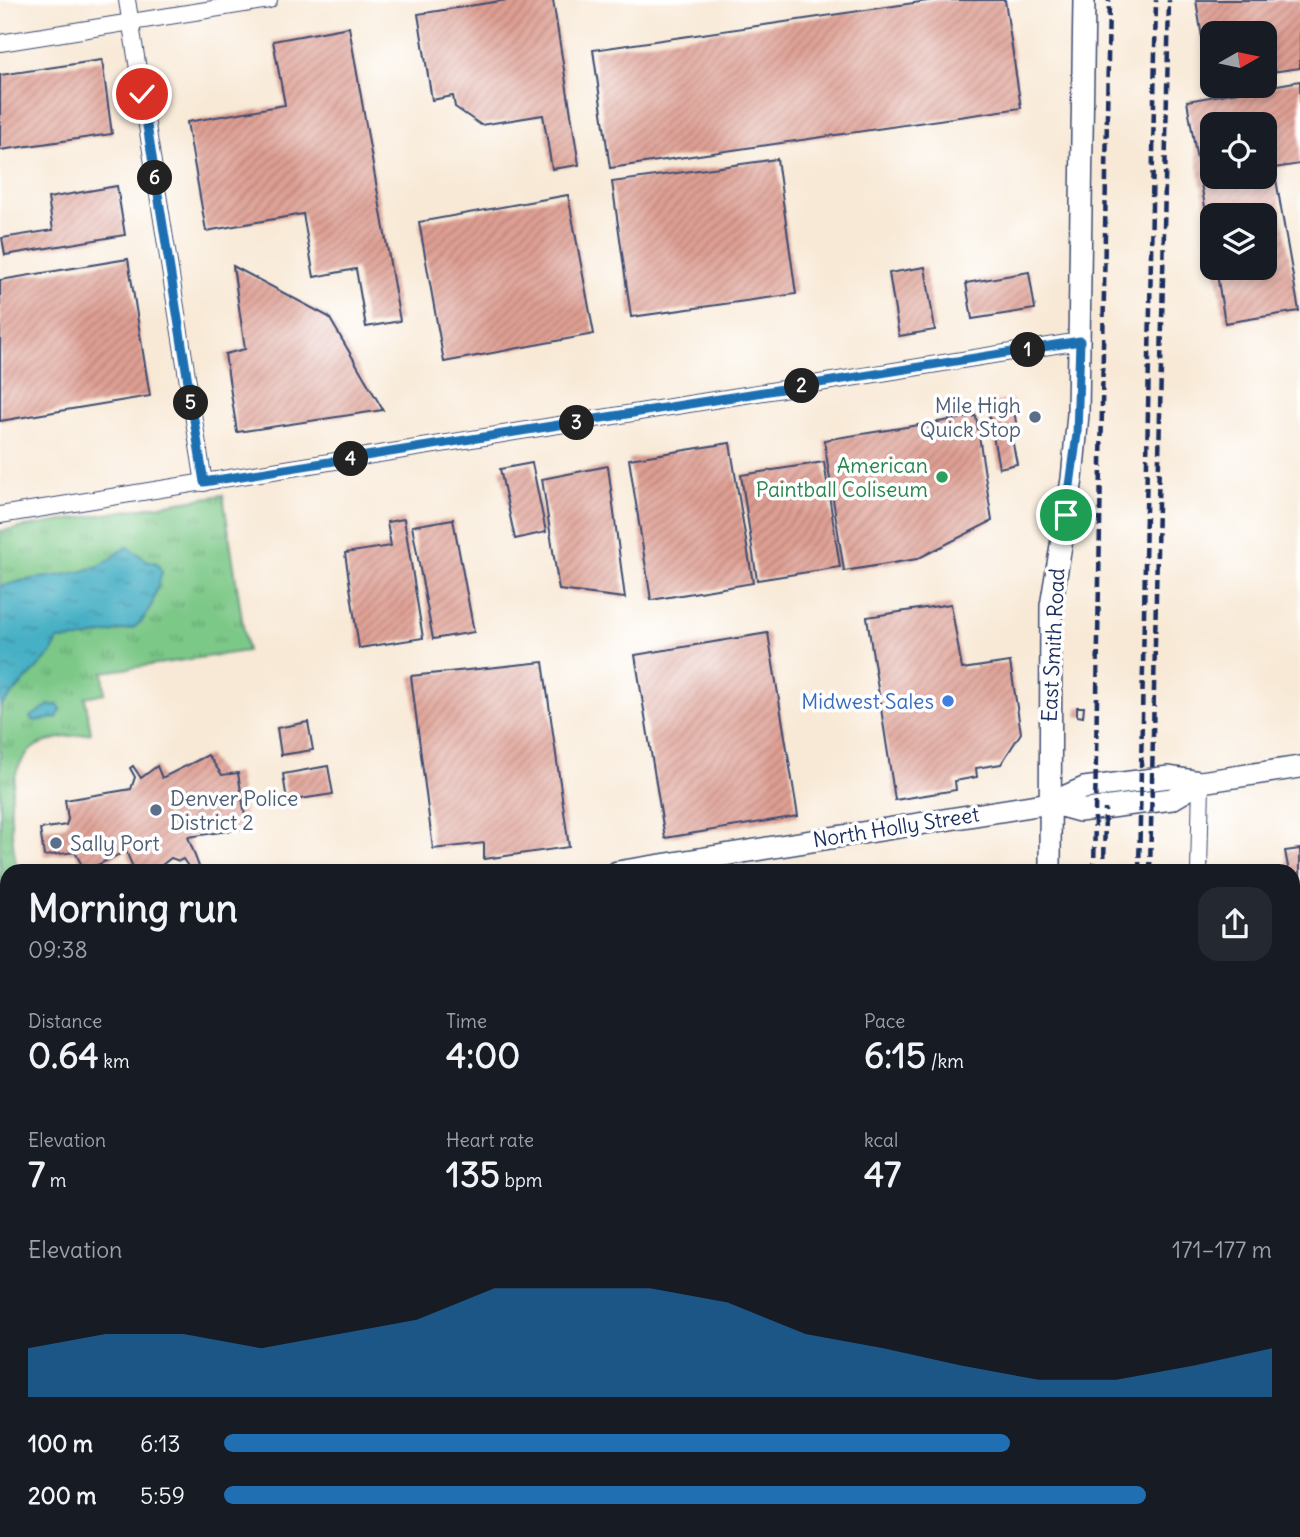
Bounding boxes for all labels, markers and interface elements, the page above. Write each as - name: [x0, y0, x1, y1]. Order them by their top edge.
- north arrow: [1200, 21, 1278, 98]
- map controls: [1200, 21, 1277, 280]
- pin: [112, 64, 172, 124]
- icon: check: [123, 75, 161, 113]
- button: locate: [1200, 112, 1277, 189]
- pin: 6: [138, 160, 172, 196]
- text: 6: [149, 165, 160, 189]
- button: layers: [1200, 203, 1277, 280]
- pin: 1: [1010, 332, 1046, 368]
- text: 1: [1024, 337, 1031, 361]
- pin: 2: [784, 368, 820, 404]
- text: 2: [796, 373, 807, 397]
- pin: 5: [174, 386, 208, 420]
- text: 5: [185, 390, 196, 414]
- place label: Mile High Quick Stop: [920, 392, 1021, 443]
- pin: 3: [560, 406, 594, 440]
- marker: Mile High Quick Stop: [1027, 409, 1043, 425]
- text: 3: [571, 410, 582, 434]
- pin: 4: [334, 442, 368, 476]
- text: 4: [345, 446, 356, 470]
- place label: American Paintball Coliseum: [756, 452, 928, 503]
- marker: American Paintball Coliseum: [934, 469, 950, 485]
- pin: [1036, 485, 1096, 545]
- icon: arrive: [1047, 496, 1085, 534]
- street label: East Smith Road: [1035, 567, 1071, 723]
- place label: Midwest Sales: [801, 688, 934, 715]
- marker: Midwest Sales: [940, 693, 956, 709]
- place label: Denver Police District 2: [170, 785, 298, 836]
- street label: North Holly Street: [811, 801, 981, 853]
- marker: Denver Police District 2: [148, 802, 164, 818]
- place label: Sally Port: [70, 830, 160, 857]
- marker: Sally Port: [48, 835, 64, 851]
- text: Morning run: [28, 885, 238, 932]
- button: share: [1198, 887, 1272, 961]
- text: 09:38: [28, 935, 88, 964]
- text: Distance: [28, 1009, 102, 1033]
- text: Time: [446, 1009, 487, 1033]
- text: Pace: [864, 1009, 905, 1033]
- text: 0.64: [28, 1033, 99, 1077]
- text: 4:00: [446, 1033, 520, 1077]
- text: 6:15: [864, 1033, 926, 1077]
- text: km: [99, 1049, 130, 1073]
- text: /km: [926, 1049, 964, 1073]
- text: Elevation: [28, 1128, 106, 1152]
- text: Heart rate: [446, 1128, 534, 1152]
- text: kcal: [864, 1128, 898, 1152]
- text: 7: [28, 1152, 45, 1196]
- text: 135: [446, 1152, 500, 1196]
- text: 47: [864, 1152, 901, 1196]
- text: m: [45, 1168, 66, 1192]
- text: bpm: [500, 1168, 542, 1192]
- text: Elevation: [28, 1235, 122, 1264]
- text: 171–177 m: [1172, 1235, 1272, 1264]
- text: 100 m: [28, 1429, 93, 1458]
- text: 6:13: [140, 1429, 181, 1458]
- text: 200 m: [28, 1481, 97, 1510]
- text: 5:59: [140, 1481, 185, 1510]

